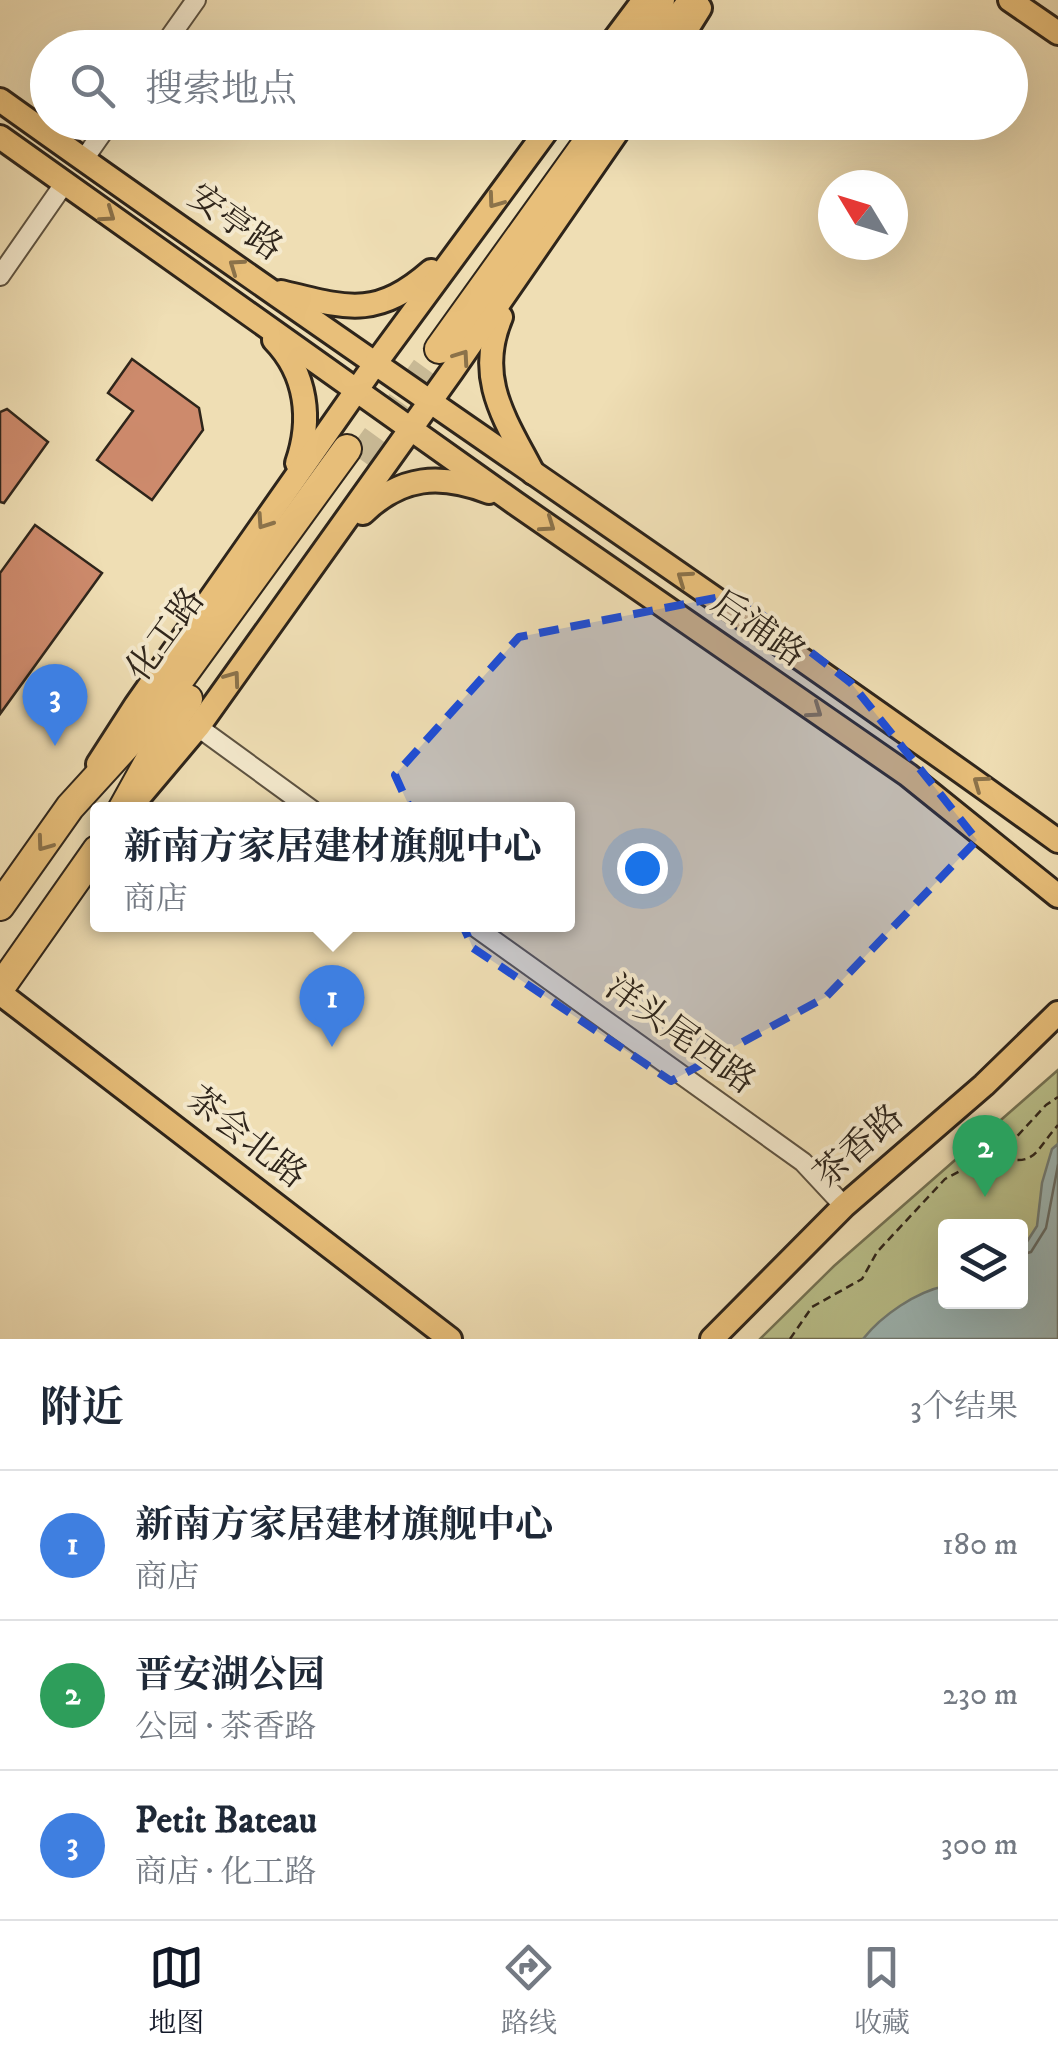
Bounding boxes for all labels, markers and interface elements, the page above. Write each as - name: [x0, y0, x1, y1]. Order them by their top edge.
- search box: [30, 30, 1028, 140]
- icon: search: [65, 58, 120, 113]
- text: 搜索地点: [145, 66, 297, 114]
- north arrow: [818, 170, 908, 260]
- street label: 安亭路: [179, 175, 291, 271]
- one-way arrow: [489, 190, 506, 208]
- one-way arrow: [96, 203, 115, 221]
- one-way arrow: [228, 260, 247, 278]
- one-way arrow: [450, 349, 468, 368]
- one-way arrow: [258, 511, 277, 529]
- one-way arrow: [537, 513, 556, 531]
- one-way arrow: [677, 572, 696, 590]
- street label: 化工路: [117, 580, 215, 690]
- street label: 后浦路: [702, 581, 814, 677]
- pin: 3: [22, 664, 88, 746]
- one-way arrow: [221, 671, 238, 689]
- one-way arrow: [804, 699, 823, 717]
- one-way arrow: [972, 777, 991, 795]
- popup: [90, 802, 575, 932]
- text: 新南方家居建材旗舰中心: [123, 824, 542, 872]
- one-way arrow: [38, 832, 56, 851]
- your location: [617, 843, 668, 894]
- text: 商店: [123, 880, 188, 920]
- pin: 1: [300, 964, 364, 1047]
- street label: 洋头尾西路: [596, 966, 764, 1104]
- street label: 茶会北路: [177, 1078, 315, 1198]
- street label: 茶香路: [805, 1096, 913, 1198]
- pin: 2: [952, 1114, 1018, 1197]
- map controls: [938, 1219, 1028, 1309]
- button: layers: [938, 1219, 1028, 1309]
- text: 附近: [40, 1383, 124, 1435]
- text: 3个结果: [910, 1388, 1018, 1428]
- text: 新南方家居建材旗舰中心: [135, 1502, 553, 1550]
- text: 1: [67, 1525, 78, 1565]
- text: 180 m: [942, 1525, 1018, 1565]
- text: 商店: [135, 1558, 199, 1598]
- text: 晋安湖公园: [135, 1652, 325, 1700]
- text: 2: [65, 1675, 80, 1715]
- text: 230 m: [942, 1675, 1018, 1715]
- text: 公园 · 茶香路: [135, 1708, 316, 1748]
- text: Petit Bateau: [135, 1797, 317, 1845]
- text: 3: [67, 1825, 78, 1865]
- text: 300 m: [941, 1825, 1018, 1865]
- text: 商店 · 化工路: [135, 1853, 316, 1893]
- tab: 地图: [148, 1940, 204, 2041]
- tab: 路线: [501, 1940, 557, 2041]
- tab: 收藏: [854, 1940, 910, 2041]

